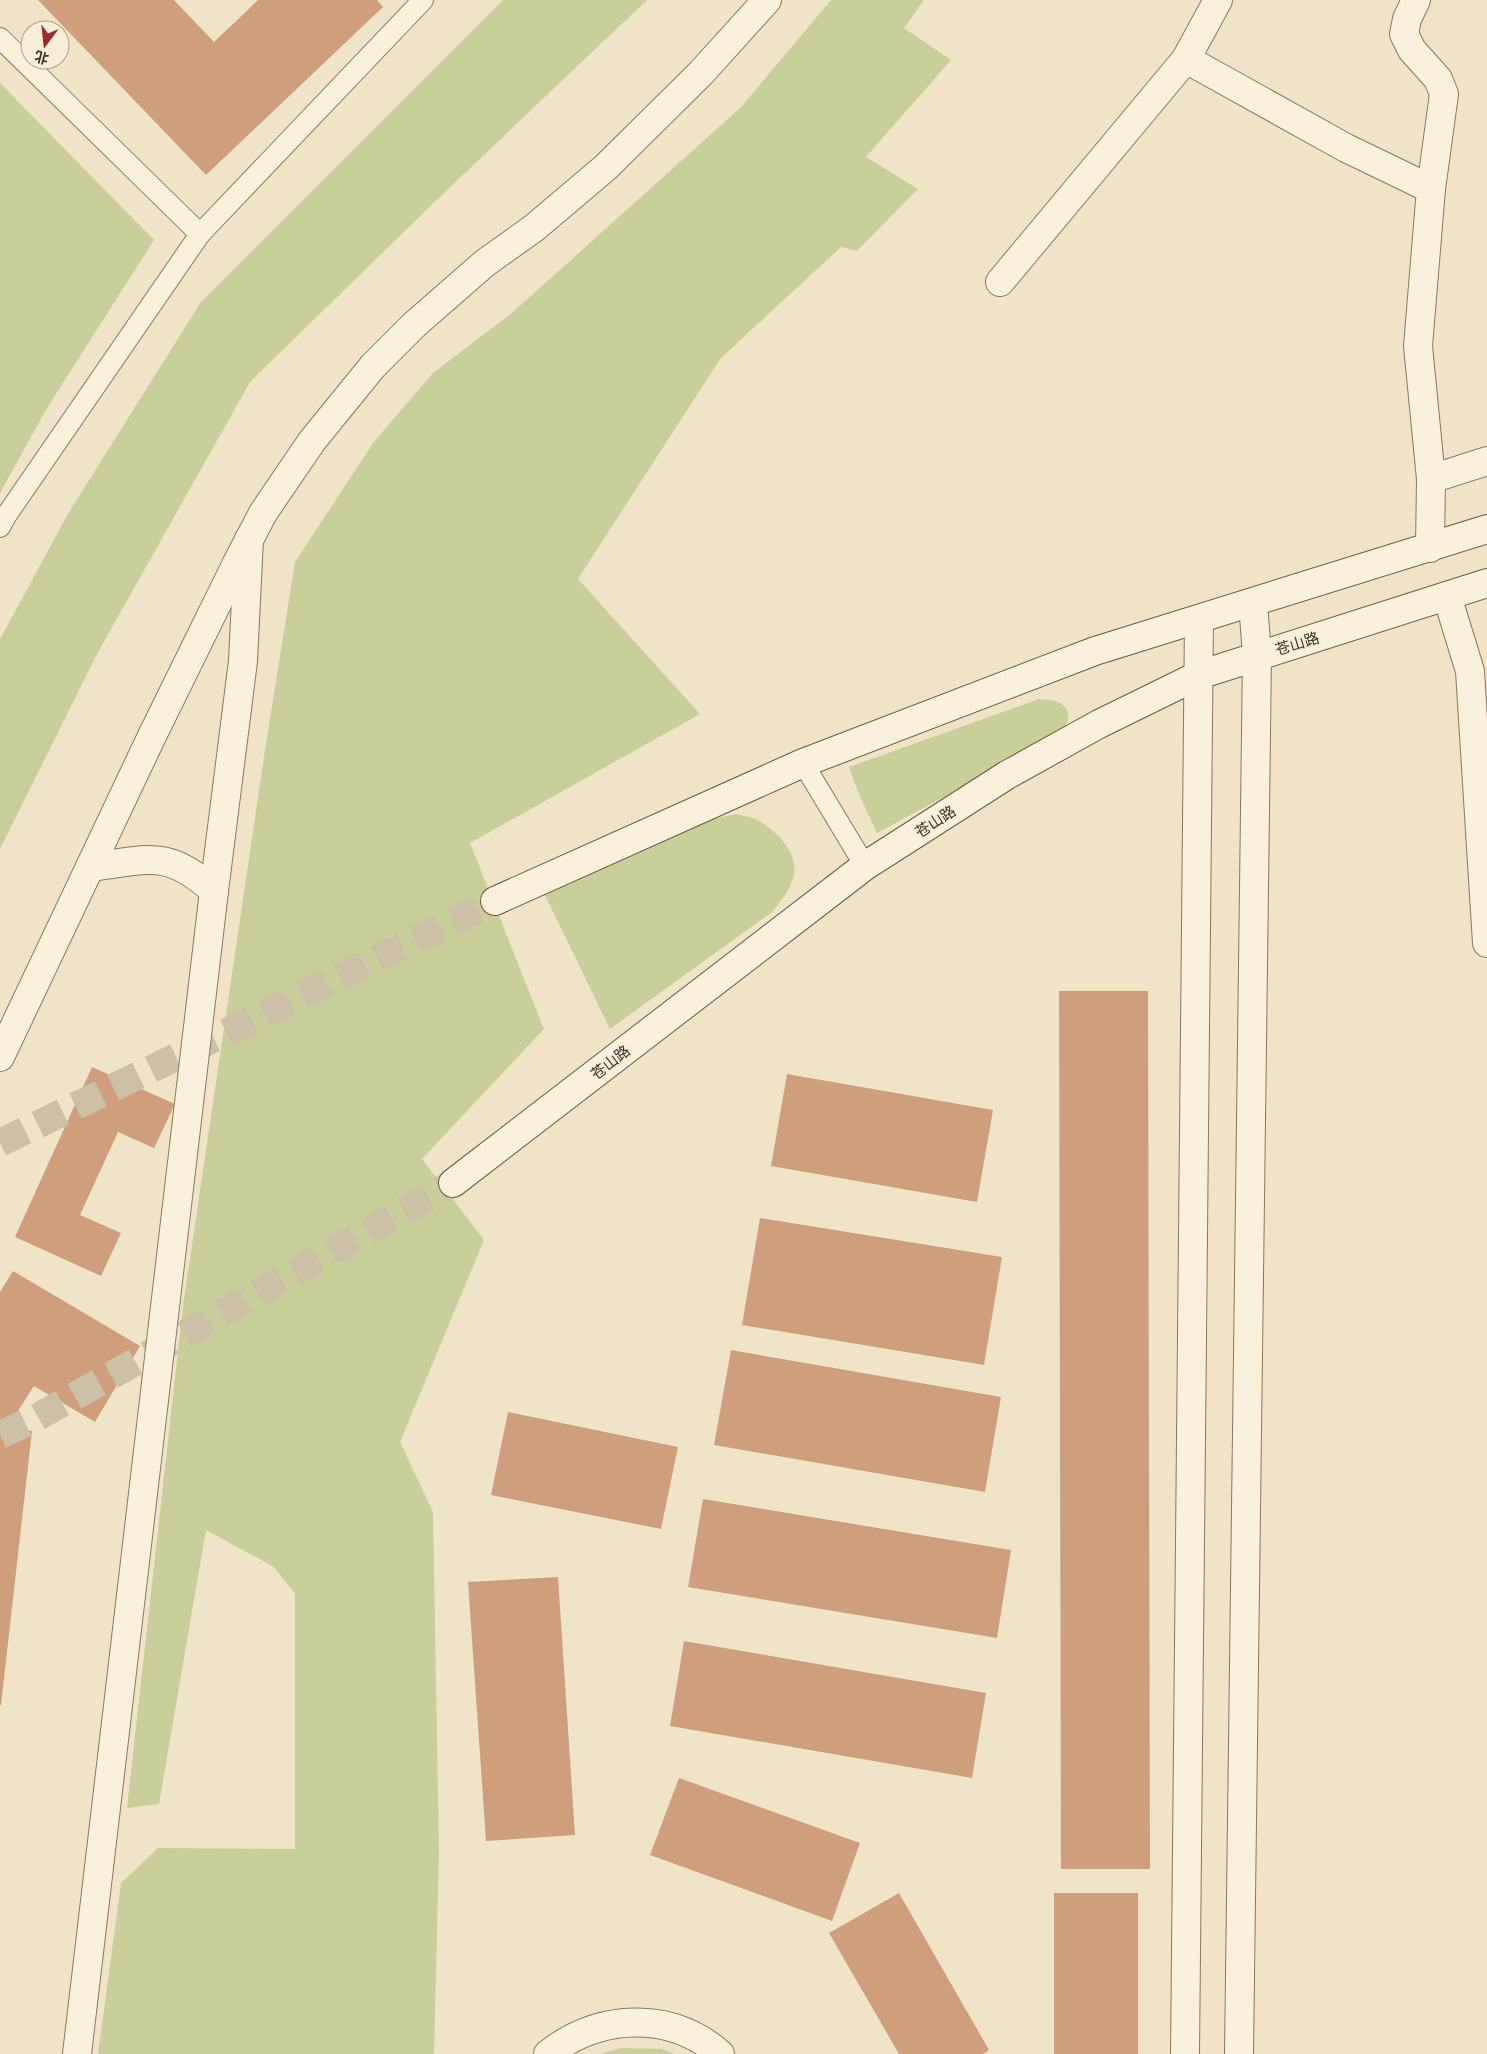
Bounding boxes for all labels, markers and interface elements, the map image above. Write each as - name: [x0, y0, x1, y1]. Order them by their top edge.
- north arrow: [20, 20, 70, 70]
- text: 北: [32, 47, 51, 69]
- street label: 苍山路: [1273, 627, 1321, 659]
- street label: 苍山路: [911, 800, 959, 842]
- street label: 苍山路: [586, 1040, 634, 1084]

